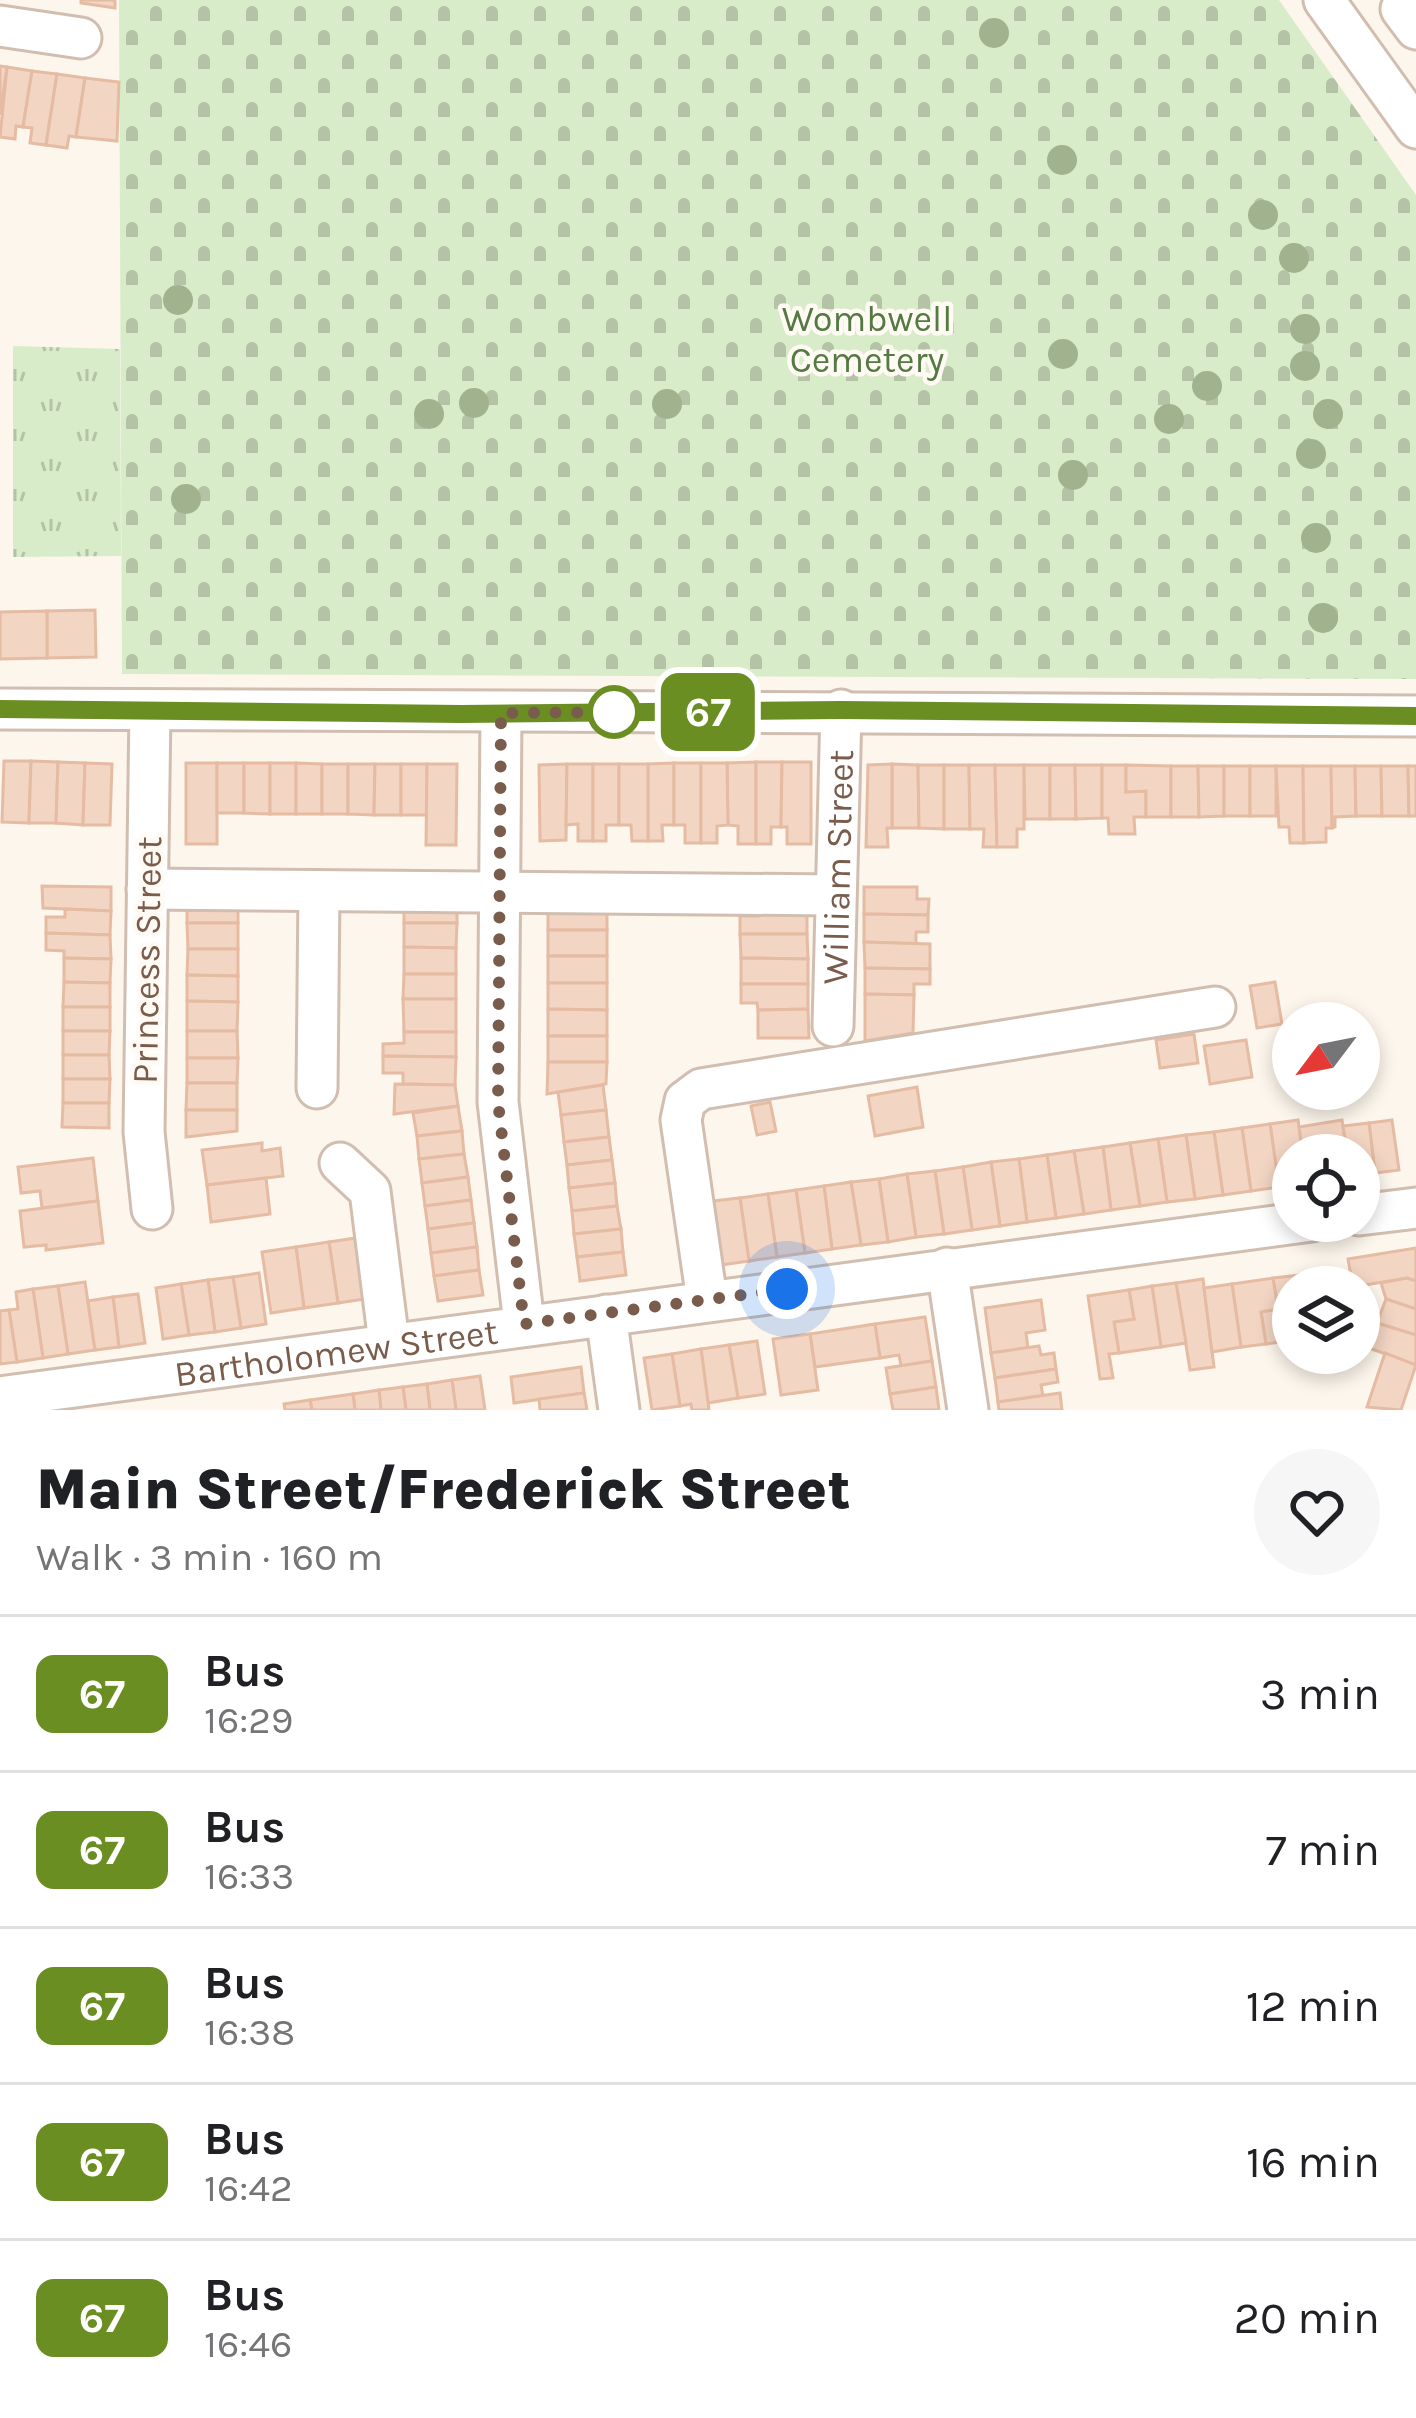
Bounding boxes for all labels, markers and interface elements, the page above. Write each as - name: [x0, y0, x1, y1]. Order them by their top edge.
- park label: Wombwell Cemetery: [782, 298, 952, 381]
- line badge: 67: [654, 673, 762, 751]
- unlabelled marker: [589, 687, 639, 737]
- text: 67: [685, 687, 731, 737]
- street label: William Street: [814, 749, 862, 985]
- street label: Princess Street: [124, 836, 170, 1084]
- north arrow: [1272, 1002, 1380, 1110]
- map controls: [1272, 1002, 1380, 1374]
- button: locate: [1272, 1134, 1380, 1242]
- your location: [757, 1259, 817, 1319]
- button: layers: [1272, 1266, 1380, 1374]
- street label: Bartholomew Street: [172, 1310, 500, 1395]
- button: heart: [1254, 1449, 1380, 1575]
- text: Main Street/Frederick Street: [36, 1456, 851, 1522]
- text: Walk · 3 min · 160 m: [36, 1534, 383, 1580]
- text: Bus: [204, 1645, 285, 1697]
- text: 3 min: [1260, 1668, 1380, 1720]
- text: 67: [79, 1669, 125, 1719]
- text: 16:29: [204, 1697, 293, 1743]
- text: Bus: [204, 1801, 285, 1853]
- text: 7 min: [1266, 1824, 1380, 1876]
- text: 67: [79, 1825, 125, 1875]
- text: 16:33: [204, 1853, 294, 1899]
- text: Bus: [204, 1957, 285, 2009]
- text: 12 min: [1246, 1980, 1380, 2032]
- text: 67: [79, 1981, 125, 2031]
- text: 16:38: [204, 2009, 295, 2055]
- text: Bus: [204, 2113, 285, 2165]
- text: 16 min: [1246, 2136, 1380, 2188]
- text: 67: [79, 2137, 125, 2187]
- text: 16:42: [204, 2165, 293, 2211]
- text: Bus: [204, 2269, 285, 2321]
- text: 20 min: [1234, 2292, 1380, 2344]
- text: 67: [79, 2293, 125, 2343]
- text: 16:46: [204, 2321, 292, 2367]

